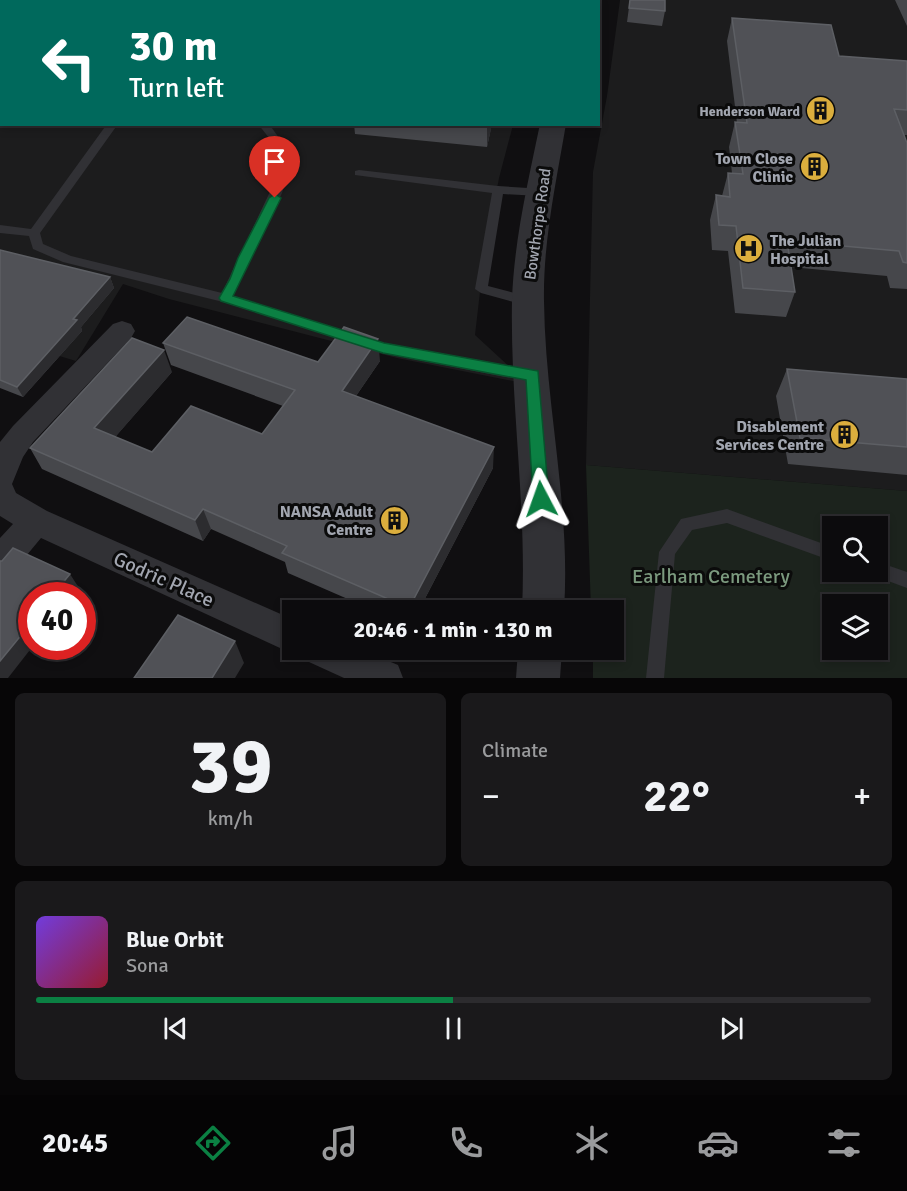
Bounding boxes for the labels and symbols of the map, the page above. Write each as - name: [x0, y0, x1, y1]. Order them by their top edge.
- building icon: Henderson Ward: [805, 95, 837, 127]
- place label: Henderson Ward: [699, 103, 800, 120]
- pin: [249, 136, 300, 198]
- place label: Town Close Clinic: [716, 149, 793, 187]
- building icon: Town Close Clinic: [798, 151, 830, 183]
- street label: Bowthorpe Road: [520, 167, 556, 281]
- place label: The Julian Hospital: [770, 231, 841, 269]
- hospital icon: The Julian Hospital: [733, 233, 765, 265]
- place label: Disablement Services Centre: [716, 417, 824, 455]
- building icon: Disablement Services Centre: [829, 419, 861, 451]
- position arrow: [509, 467, 573, 531]
- place label: NANSA Adult Centre: [280, 502, 373, 540]
- building icon: NANSA Adult Centre: [378, 504, 410, 536]
- street label: Godric Place: [110, 546, 218, 613]
- park label: Earlham Cemetery: [632, 564, 791, 589]
- speed limit sign: 40: [18, 582, 96, 660]

